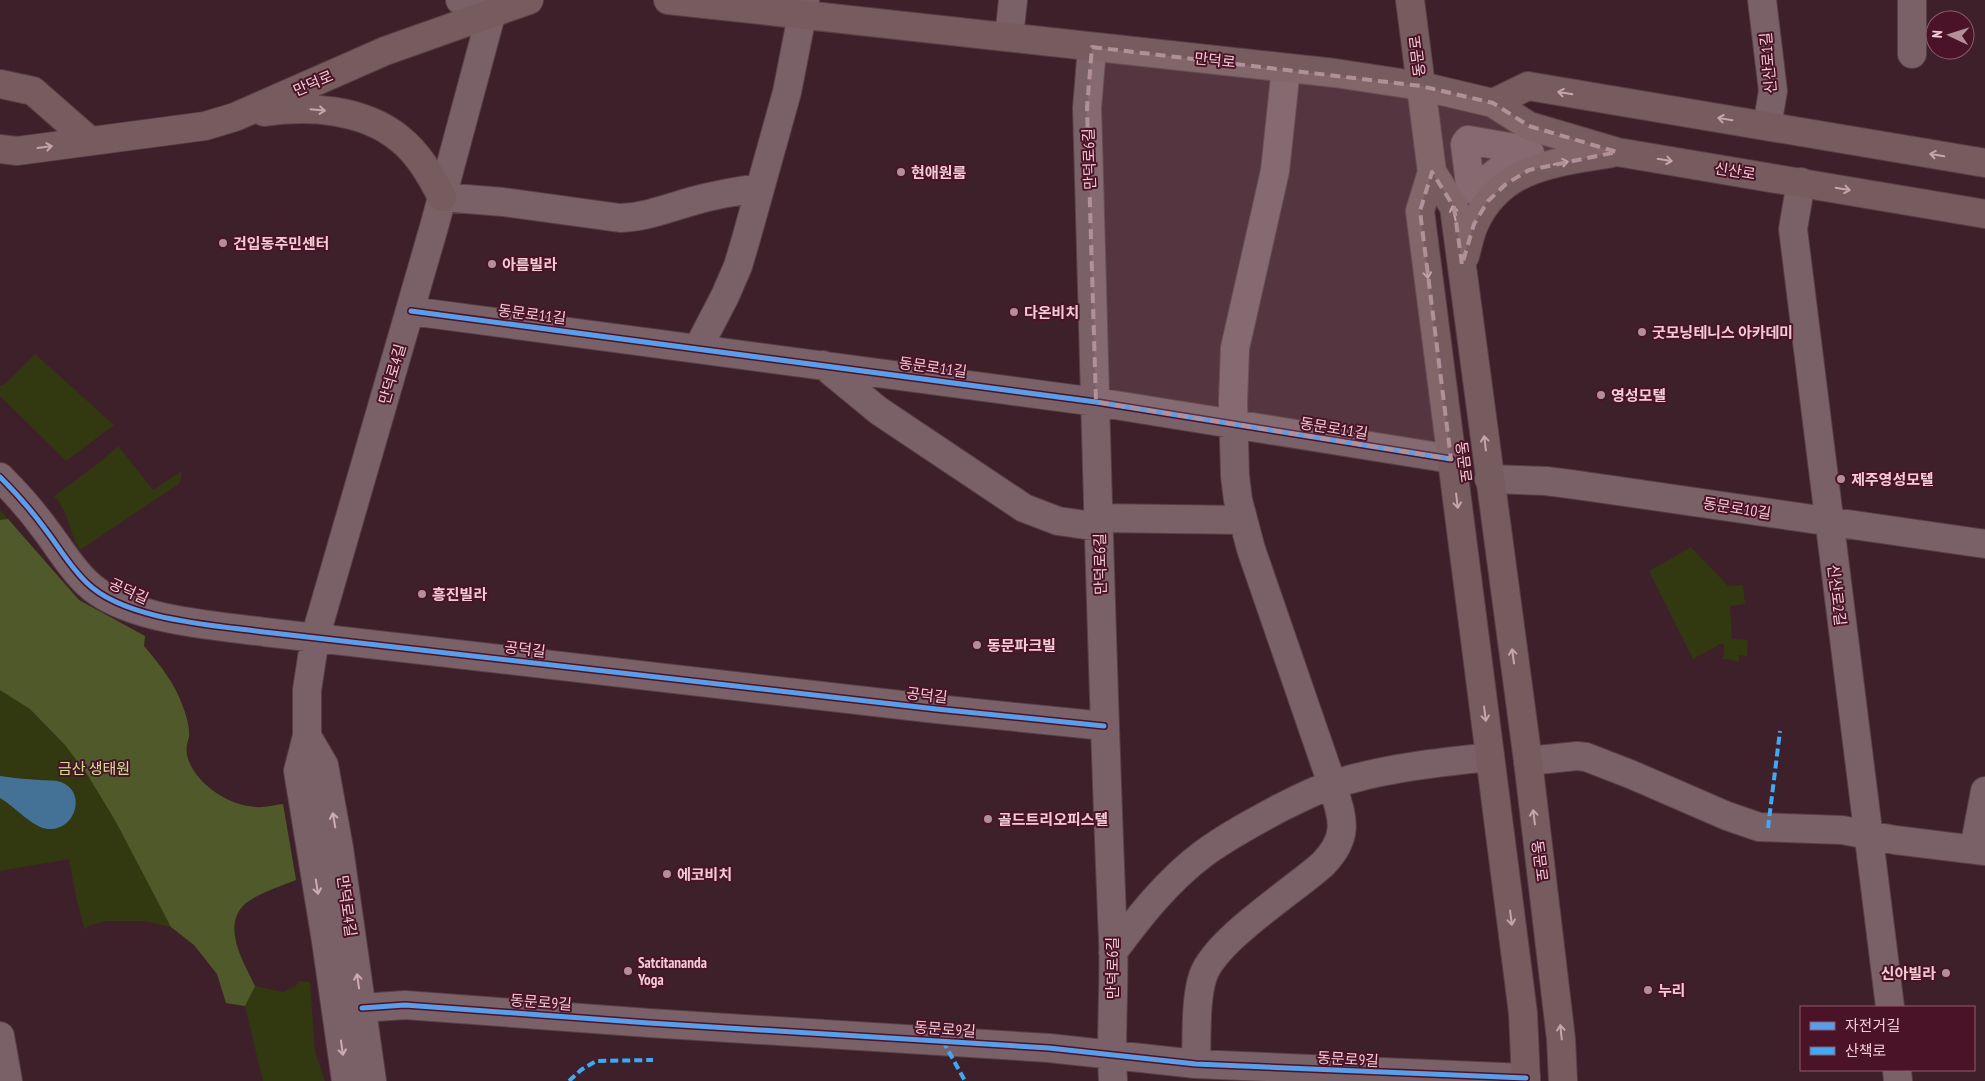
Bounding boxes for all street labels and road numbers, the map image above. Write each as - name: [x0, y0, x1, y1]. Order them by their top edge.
- street label: 신산로1길: [1756, 31, 1780, 95]
- street label: 동문로: [1405, 34, 1429, 78]
- street label: 만덕로: [1193, 48, 1237, 72]
- street label: 만덕로: [290, 66, 336, 100]
- street label: 만덕로6길: [1078, 128, 1100, 190]
- street label: 신산로: [1713, 158, 1757, 184]
- street label: 동문로11길: [497, 300, 567, 328]
- street label: 만덕로4길: [374, 342, 410, 406]
- street label: 동문로11길: [898, 353, 968, 381]
- street label: 동문로11길: [1299, 413, 1369, 443]
- street label: 동문로: [1452, 440, 1476, 484]
- street label: 동문로10길: [1702, 493, 1772, 523]
- street label: 만덕로6길: [1090, 533, 1110, 595]
- street label: 신산로2길: [1824, 563, 1850, 627]
- street label: 공덕길: [106, 574, 152, 608]
- street label: 공덕길: [503, 637, 547, 661]
- street label: 공덕길: [905, 683, 949, 707]
- street label: 동문로: [1528, 839, 1552, 883]
- street label: 만덕로4길: [333, 874, 361, 938]
- street label: 만덕로6길: [1103, 937, 1122, 999]
- street label: 동문로9길: [509, 990, 573, 1014]
- street label: 동문로9길: [913, 1017, 977, 1041]
- street label: 동문로9길: [1317, 1048, 1379, 1070]

